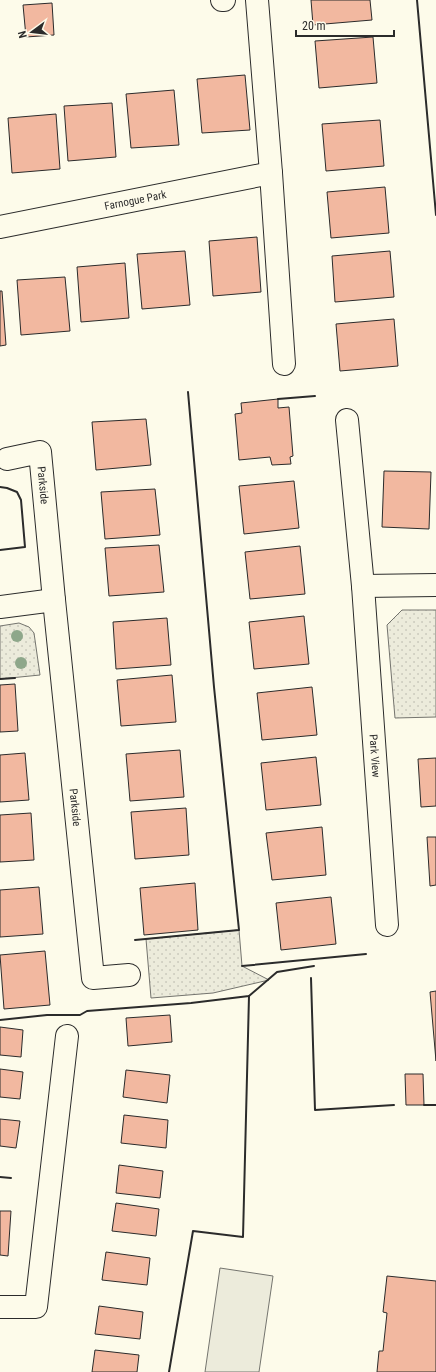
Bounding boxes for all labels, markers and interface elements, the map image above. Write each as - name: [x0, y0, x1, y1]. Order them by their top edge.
- north arrow: [12, 12, 52, 52]
- scale bar: [296, 12, 394, 38]
- text: 20 m: [302, 19, 326, 33]
- text: N: [16, 29, 30, 39]
- street label: Farnogue Park: [103, 188, 167, 213]
- street label: Parkside: [35, 466, 51, 505]
- street label: Park View: [367, 734, 383, 778]
- street label: Parkside: [67, 788, 84, 827]

